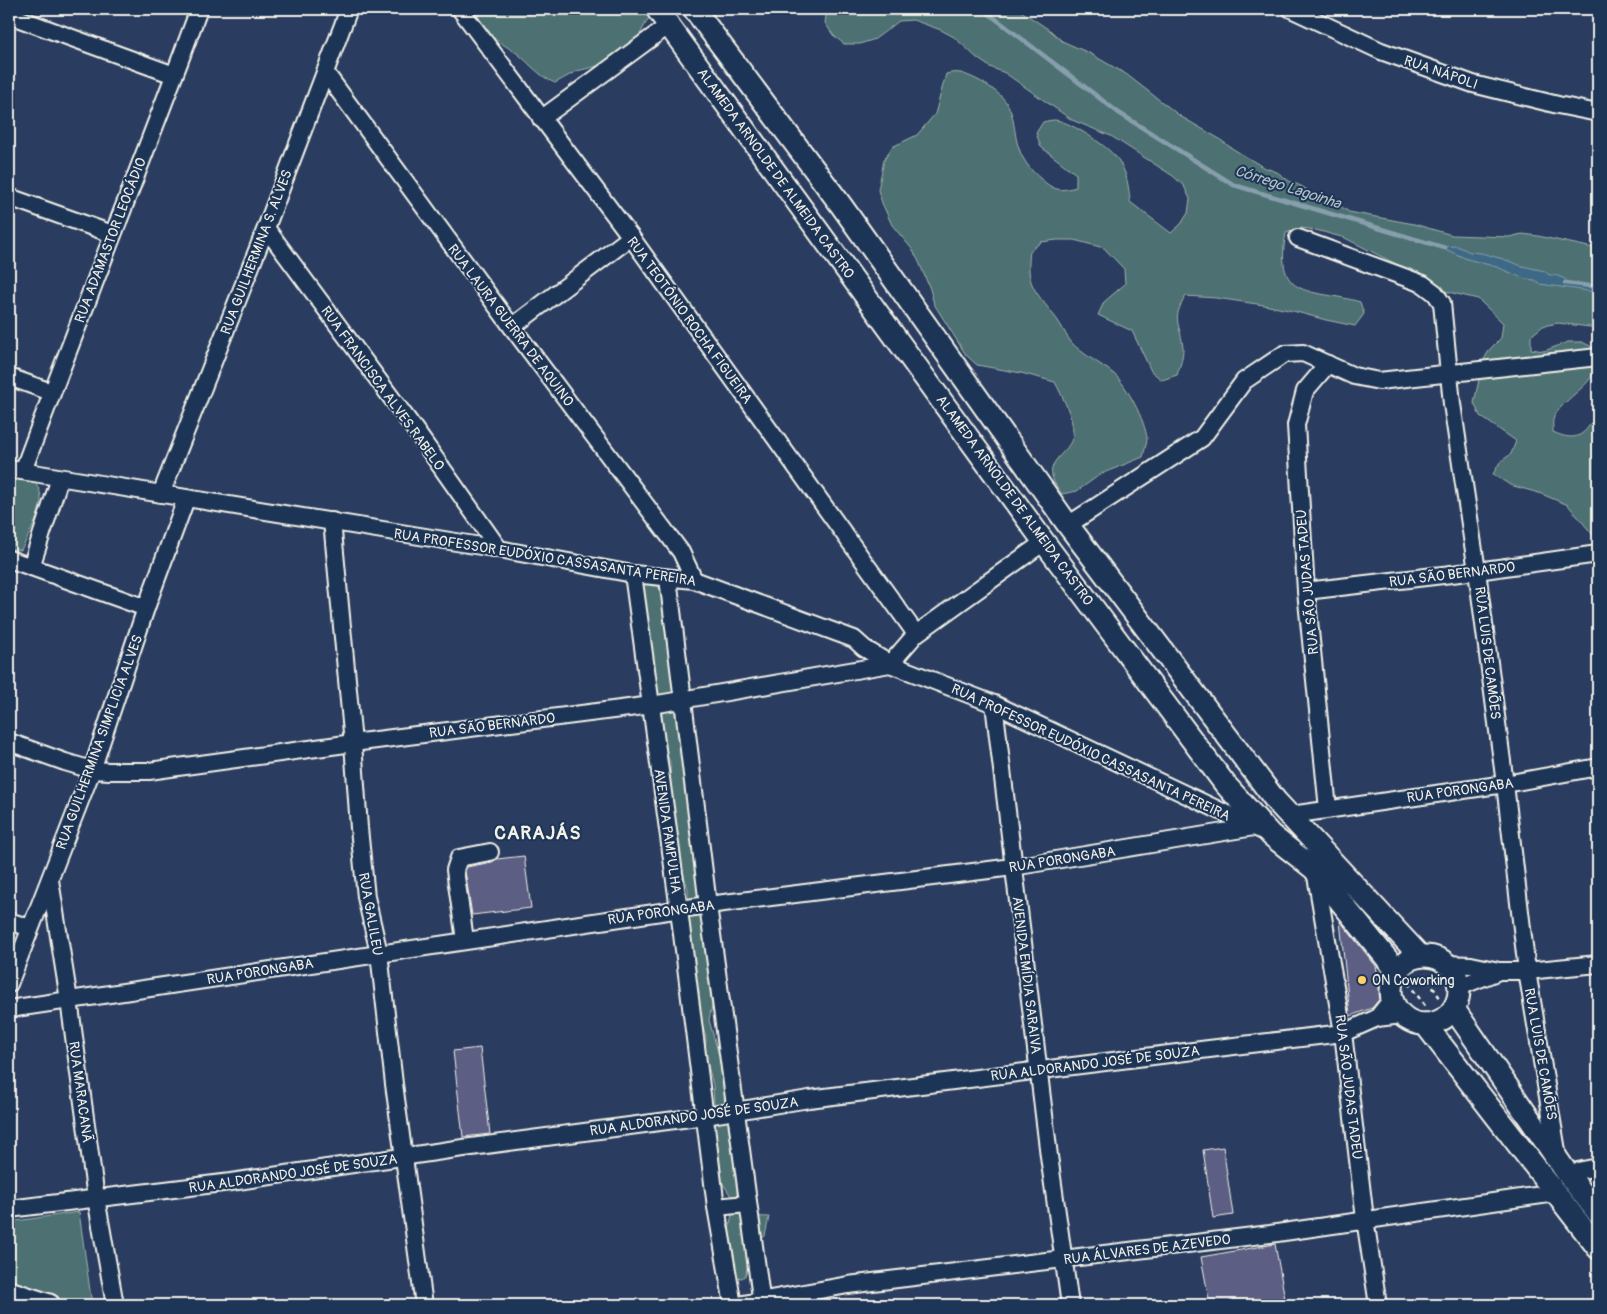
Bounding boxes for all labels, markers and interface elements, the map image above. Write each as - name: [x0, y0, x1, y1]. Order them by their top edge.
- street label: RUA NÁPOLI: [1402, 51, 1480, 93]
- street label: ALAMEDA ARNOLDE DE ALMEIDA CASTRO: [694, 65, 858, 282]
- street label: RUA ADAMASTOR LEOCÁDIO: [70, 155, 150, 325]
- water label: Córrego Lagoinha: [1233, 161, 1344, 214]
- street label: RUA GUILHERMINA S. ALVES: [217, 168, 296, 337]
- street label: RUA TEOTÔNIO ROCHA FIGUEIRA: [623, 233, 757, 407]
- street label: RUA LAURA GUERRA DE AQUINO: [444, 241, 577, 410]
- street label: RUA FRANCISCA ALVES RABELO: [317, 303, 448, 474]
- street label: ALAMEDA ARNOLDE DE ALMEIDA CASTRO: [933, 392, 1097, 609]
- street label: RUA SÃO JUDAS TADEU: [1293, 509, 1322, 655]
- street label: RUA PROFESSOR EUDÓXIO CASSASANTA PEREIRA: [393, 524, 697, 590]
- street label: RUA SÃO BERNARDO: [1388, 558, 1516, 591]
- street label: RUA LUIS DE CAMÕES: [1471, 586, 1505, 720]
- street label: RUA GUILHERMINA SIMPLICIA ALVES: [53, 633, 146, 852]
- street label: RUA PROFESSOR EUDÓXIO CASSASANTA PEREIRA: [949, 679, 1233, 825]
- street label: RUA SÃO BERNARDO: [428, 709, 556, 742]
- street label: AVENIDA PAMPULHA: [650, 768, 685, 895]
- street label: RUA PORONGABA: [1406, 775, 1515, 806]
- district label: CARAJÁS: [494, 821, 582, 845]
- street label: RUA PORONGABA: [1008, 843, 1117, 876]
- street label: RUA GALILEU: [355, 871, 386, 957]
- street label: AVENIDA EMÍDIA SARAIVA: [1008, 895, 1046, 1055]
- street label: RUA PORONGABA: [607, 897, 716, 928]
- street label: RUA PORONGABA: [206, 955, 315, 988]
- place label: ON Coworking: [1372, 972, 1455, 989]
- marker: ON Coworking: [1356, 974, 1368, 986]
- street label: RUA LUIS DE CAMÕES: [1521, 987, 1561, 1121]
- street label: RUA SÃO JUDAS TADEU: [1331, 1014, 1366, 1160]
- street label: RUA MARACANÃ: [65, 1040, 96, 1144]
- street label: RUA ALDORANDO JOSÉ DE SOUZA: [990, 1041, 1200, 1085]
- street label: RUA ALDORANDO JOSÉ DE SOUZA: [589, 1092, 799, 1140]
- street label: RUA ALDORANDO JOSÉ DE SOUZA: [188, 1149, 398, 1197]
- street label: RUA ÁLVARES DE AZEVEDO: [1062, 1230, 1232, 1268]

